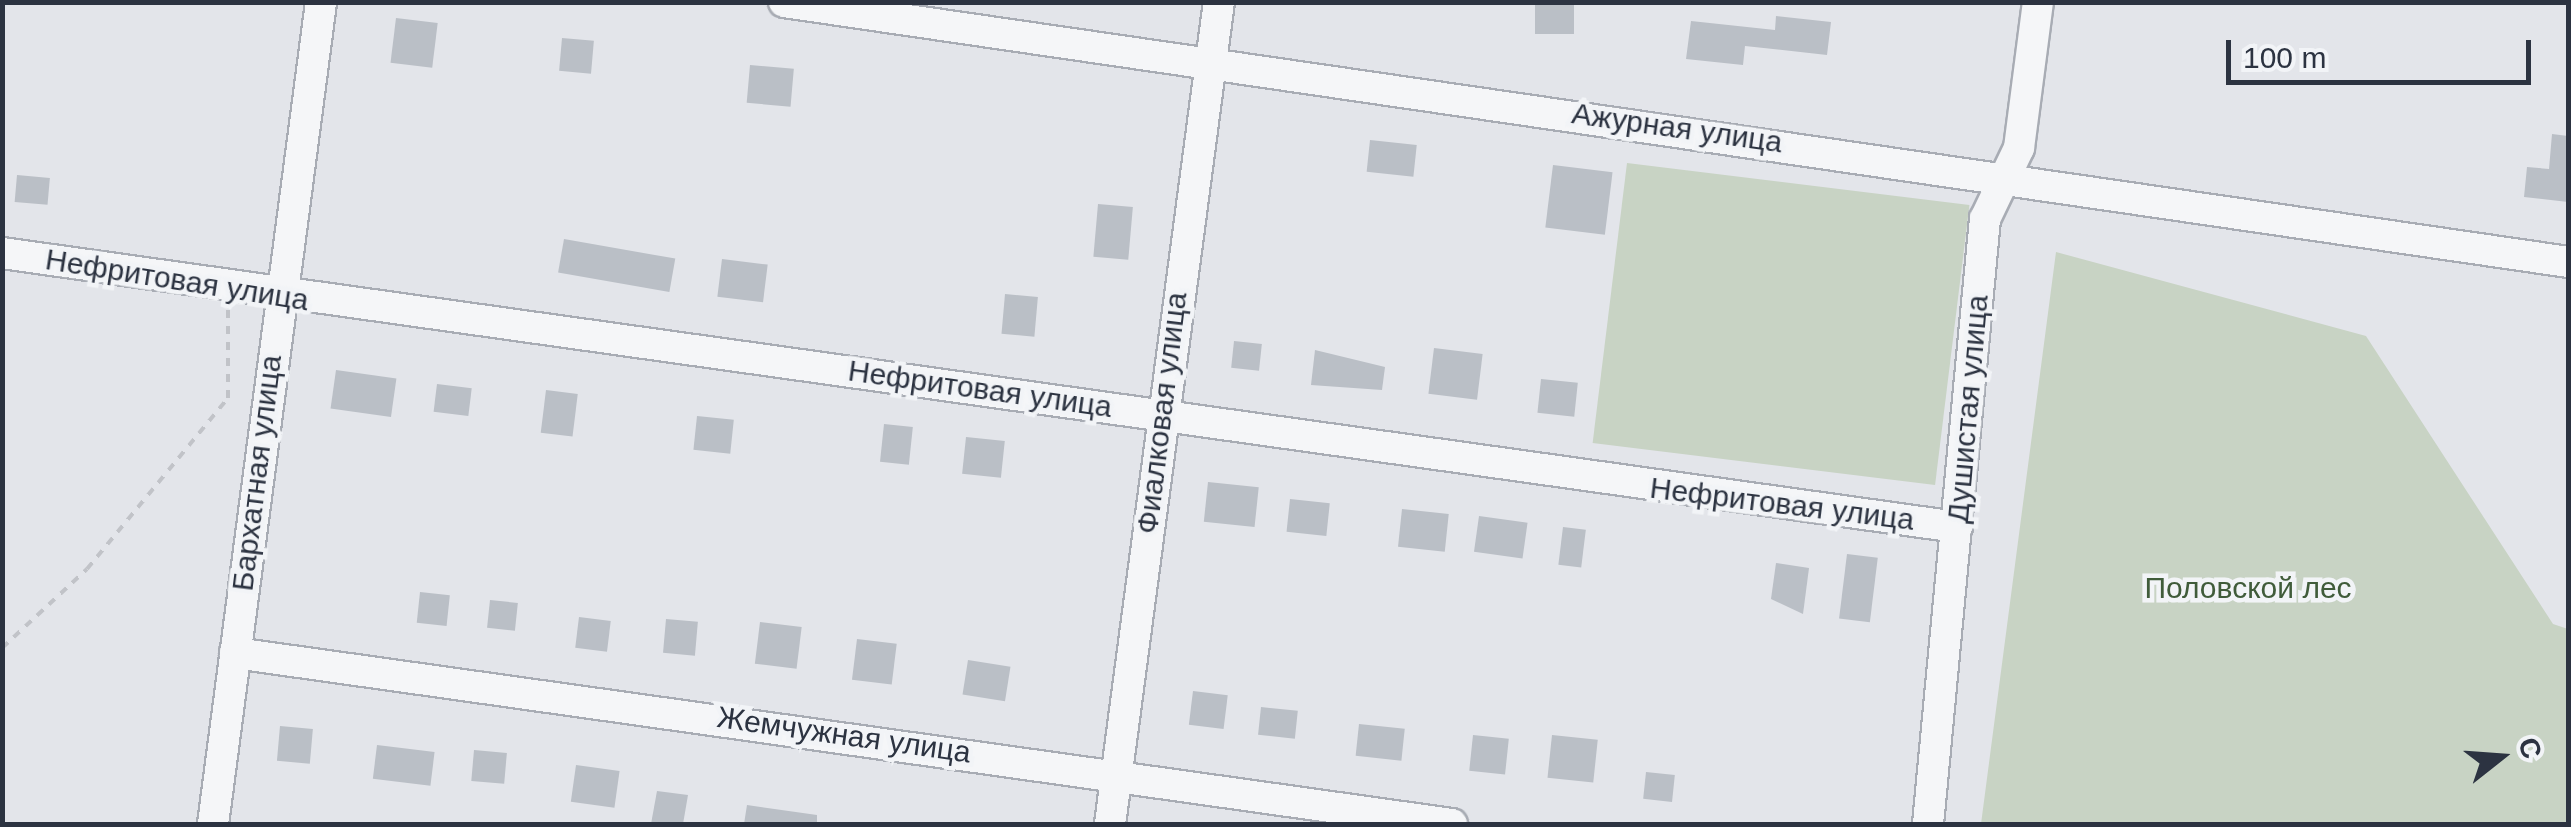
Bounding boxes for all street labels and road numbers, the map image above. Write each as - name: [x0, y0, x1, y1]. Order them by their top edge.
- street label: Ажурная улица: [1569, 95, 1785, 161]
- street label: Нефритовая улица: [43, 241, 311, 319]
- street label: Фиалковая улица: [1129, 290, 1195, 536]
- street label: Душистая улица: [1940, 293, 1996, 525]
- street label: Бархатная улица: [225, 353, 289, 593]
- street label: Нефритовая улица: [846, 353, 1114, 425]
- street label: Нефритовая улица: [1648, 470, 1916, 538]
- street label: Жемчужная улица: [715, 699, 973, 771]

